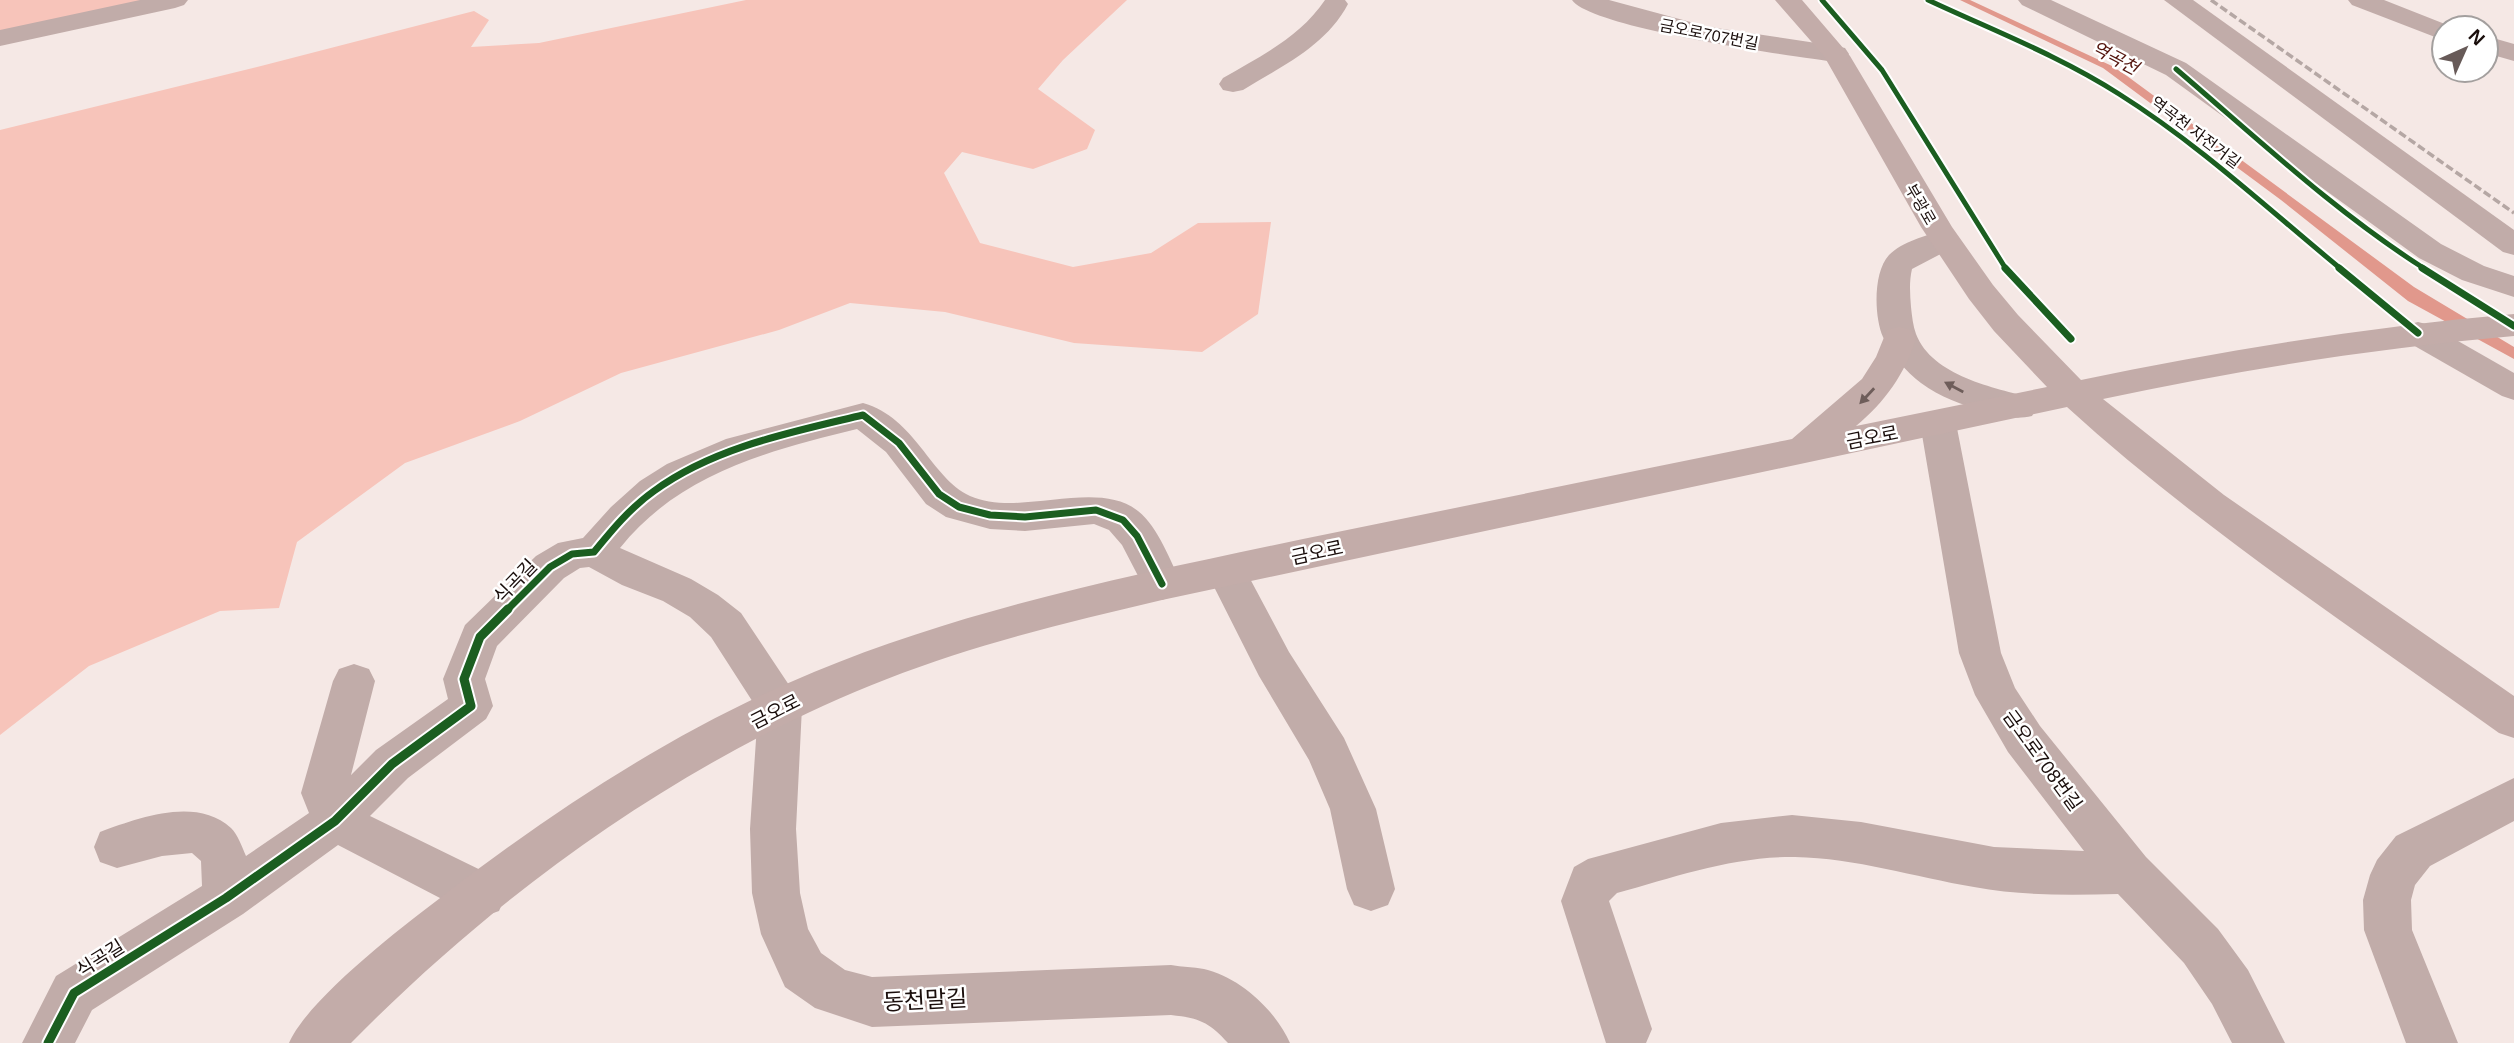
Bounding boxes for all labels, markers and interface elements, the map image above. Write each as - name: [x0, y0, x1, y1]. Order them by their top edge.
- north arrow: [2430, 14, 2500, 84]
- street label: 금오로707번길: [1658, 17, 1760, 52]
- text: N: [2464, 25, 2489, 50]
- water label: 역곡천: [2088, 38, 2144, 80]
- street label: 역곡천 자전거길: [2148, 93, 2244, 172]
- street label: 부광로: [1902, 181, 1939, 228]
- one-way arrow: [1944, 381, 1964, 393]
- one-way arrow: [1859, 387, 1875, 405]
- street label: 금오로: [1844, 422, 1900, 453]
- street label: 금오로: [1289, 537, 1345, 568]
- street label: 식곡길: [490, 555, 541, 608]
- street label: 금오로: [747, 690, 803, 733]
- street label: 금오로708번길: [1999, 706, 2086, 815]
- street label: 식곡길: [72, 936, 128, 981]
- street label: 동천말길: [882, 985, 968, 1015]

